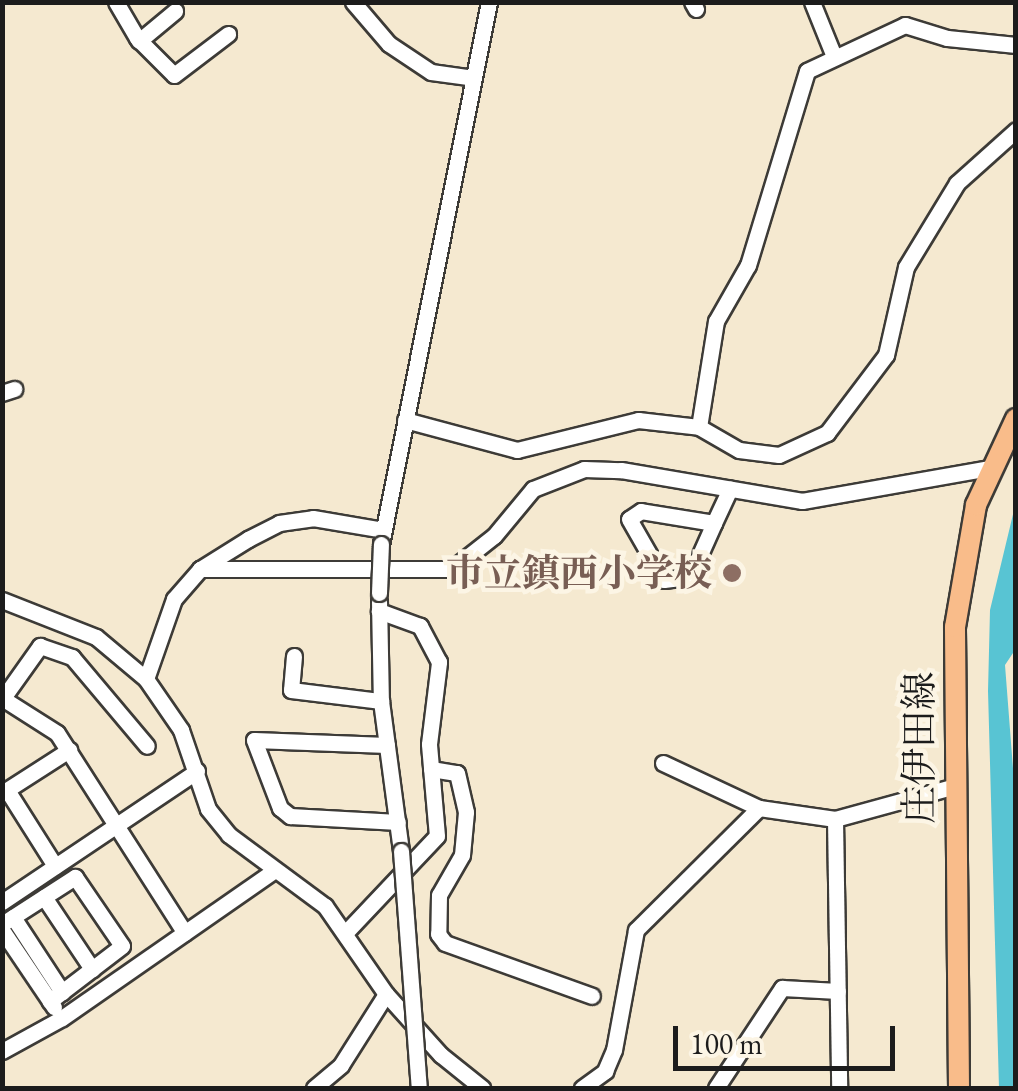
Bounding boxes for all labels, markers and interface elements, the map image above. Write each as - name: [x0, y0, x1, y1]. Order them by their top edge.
- place label: 市立鎮西小学校: [446, 550, 712, 596]
- marker: 市立鎮西小学校: [721, 562, 743, 584]
- street label: 庄伊田線: [896, 672, 942, 824]
- scale bar: [678, 1006, 900, 1068]
- text: 100 m: [690, 1024, 763, 1063]

